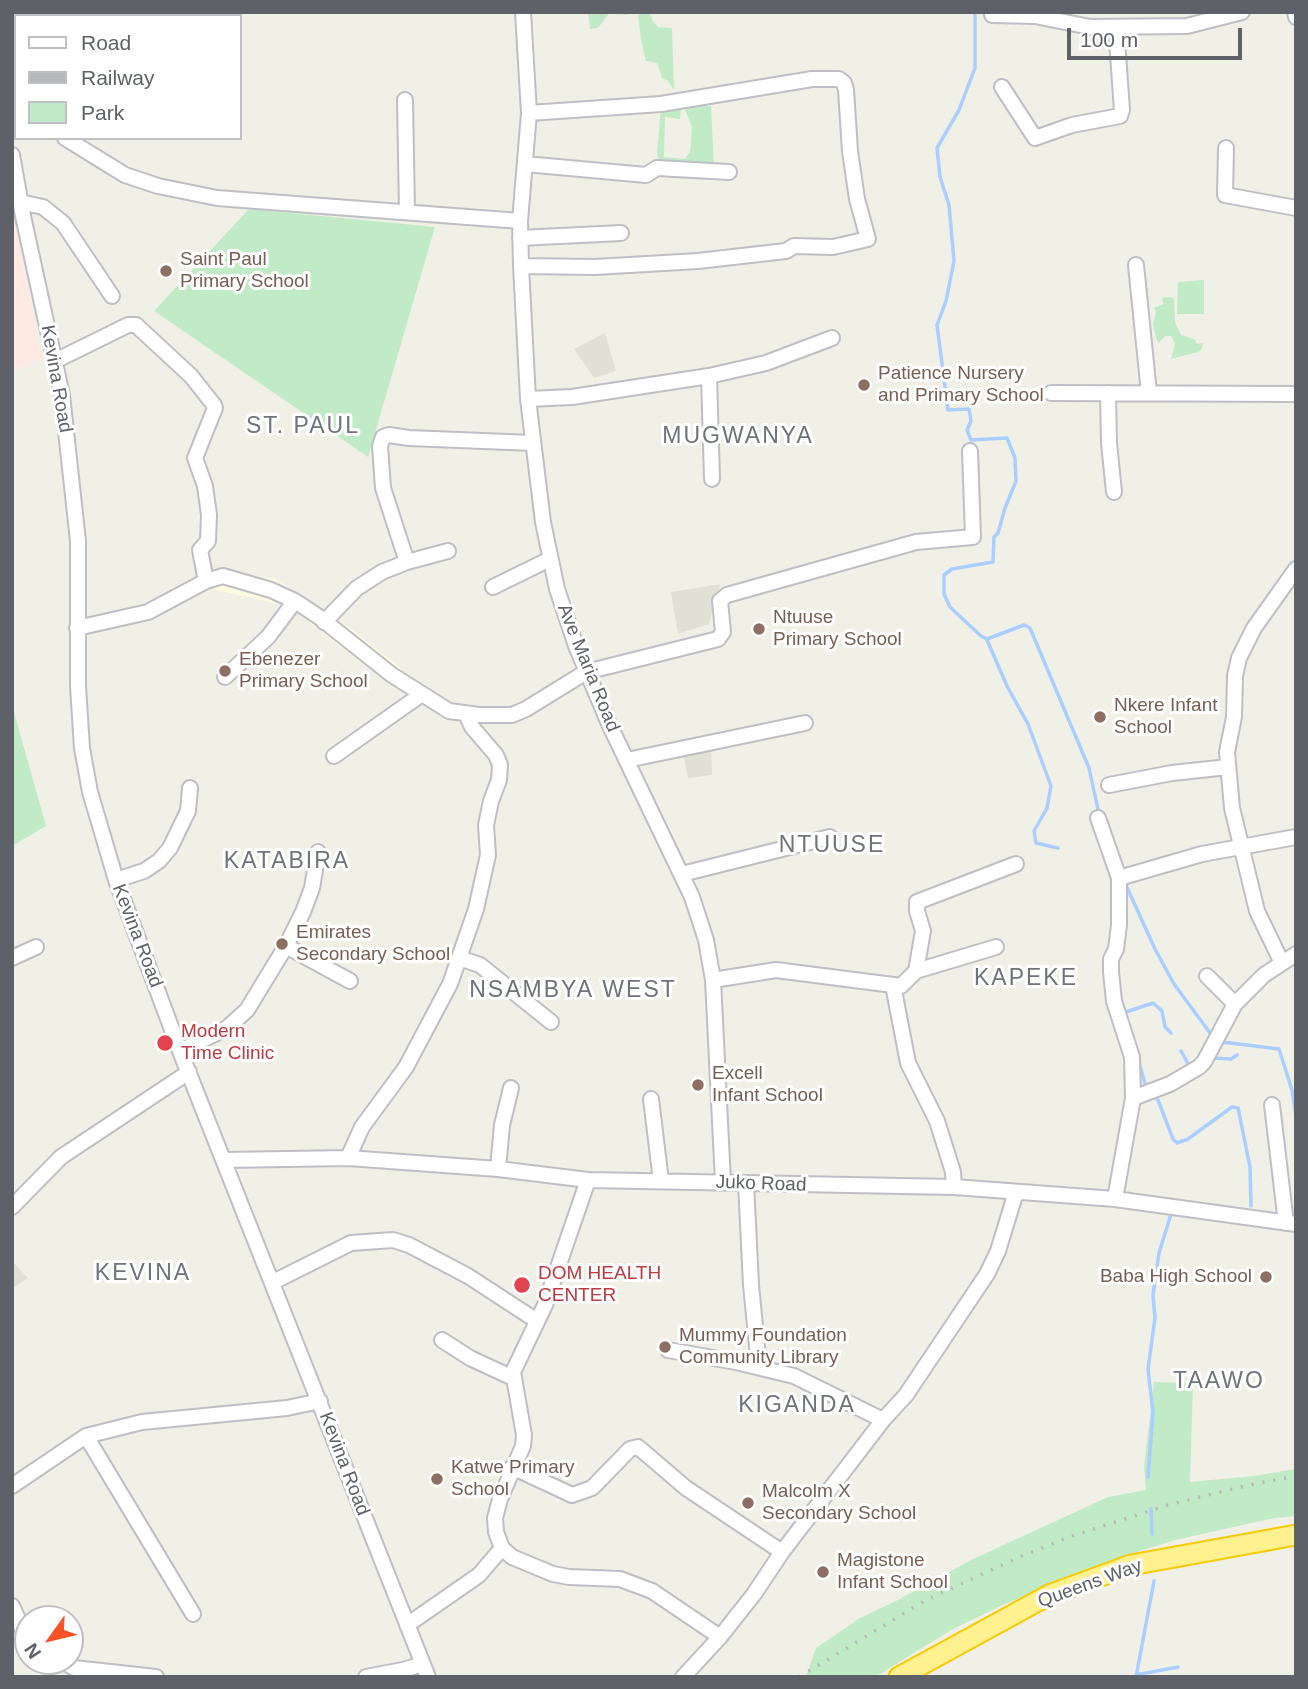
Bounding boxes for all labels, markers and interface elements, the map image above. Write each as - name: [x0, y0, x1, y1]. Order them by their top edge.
- legend: [14, 14, 242, 140]
- scale bar: [1070, 14, 1245, 58]
- text: 100 m: [1080, 28, 1138, 51]
- text: Road: [81, 31, 131, 54]
- text: Railway: [81, 66, 155, 89]
- text: Park: [81, 101, 124, 124]
- place label: Saint Paul Primary School: [180, 249, 309, 293]
- marker: Saint Paul Primary School: [158, 263, 174, 279]
- street label: Kevina Road: [35, 323, 77, 435]
- place label: Patience Nursery and Primary School: [878, 363, 1044, 407]
- marker: Patience Nursery and Primary School: [856, 377, 872, 393]
- district label: ST. PAUL: [247, 413, 359, 441]
- district label: MUGWANYA: [663, 423, 813, 451]
- street label: Ave Maria Road: [552, 601, 624, 735]
- place label: Ntuuse Primary School: [773, 607, 902, 651]
- marker: Ntuuse Primary School: [751, 621, 767, 637]
- place label: Ebenezer Primary School: [239, 649, 368, 693]
- marker: Ebenezer Primary School: [217, 663, 233, 679]
- place label: Nkere Infant School: [1114, 695, 1217, 739]
- marker: Nkere Infant School: [1092, 709, 1108, 725]
- district label: NTUUSE: [779, 832, 885, 860]
- district label: KATABIRA: [225, 848, 349, 876]
- street label: Kevina Road: [107, 881, 167, 991]
- place label: Emirates Secondary School: [296, 922, 450, 966]
- marker: Emirates Secondary School: [274, 936, 290, 952]
- district label: KAPEKE: [975, 965, 1077, 993]
- district label: NSAMBYA WEST: [471, 977, 675, 1005]
- place label: Modern Time Clinic: [181, 1021, 274, 1065]
- marker: Modern Time Clinic: [155, 1033, 175, 1053]
- place label: Excell Infant School: [712, 1063, 823, 1107]
- marker: Excell Infant School: [690, 1077, 706, 1093]
- street label: Juko Road: [715, 1171, 807, 1197]
- district label: KEVINA: [96, 1260, 190, 1288]
- place label: DOM HEALTH CENTER: [538, 1263, 661, 1307]
- place label: Baba High School: [1100, 1266, 1252, 1288]
- marker: Baba High School: [1258, 1269, 1274, 1285]
- marker: DOM HEALTH CENTER: [512, 1275, 532, 1295]
- place label: Mummy Foundation Community Library: [679, 1325, 847, 1369]
- marker: Mummy Foundation Community Library: [657, 1339, 673, 1355]
- district label: TAAWO: [1174, 1368, 1264, 1396]
- district label: KIGANDA: [739, 1392, 855, 1420]
- street label: Kevina Road: [314, 1409, 374, 1519]
- place label: Katwe Primary School: [451, 1457, 575, 1501]
- marker: Katwe Primary School: [429, 1471, 445, 1487]
- place label: Malcolm X Secondary School: [762, 1481, 916, 1525]
- marker: Malcolm X Secondary School: [740, 1495, 756, 1511]
- place label: Magistone Infant School: [837, 1550, 948, 1594]
- street label: Queens Way: [1035, 1555, 1145, 1613]
- marker: Magistone Infant School: [815, 1564, 831, 1580]
- north arrow: [14, 1605, 84, 1675]
- text: N: [20, 1639, 45, 1662]

